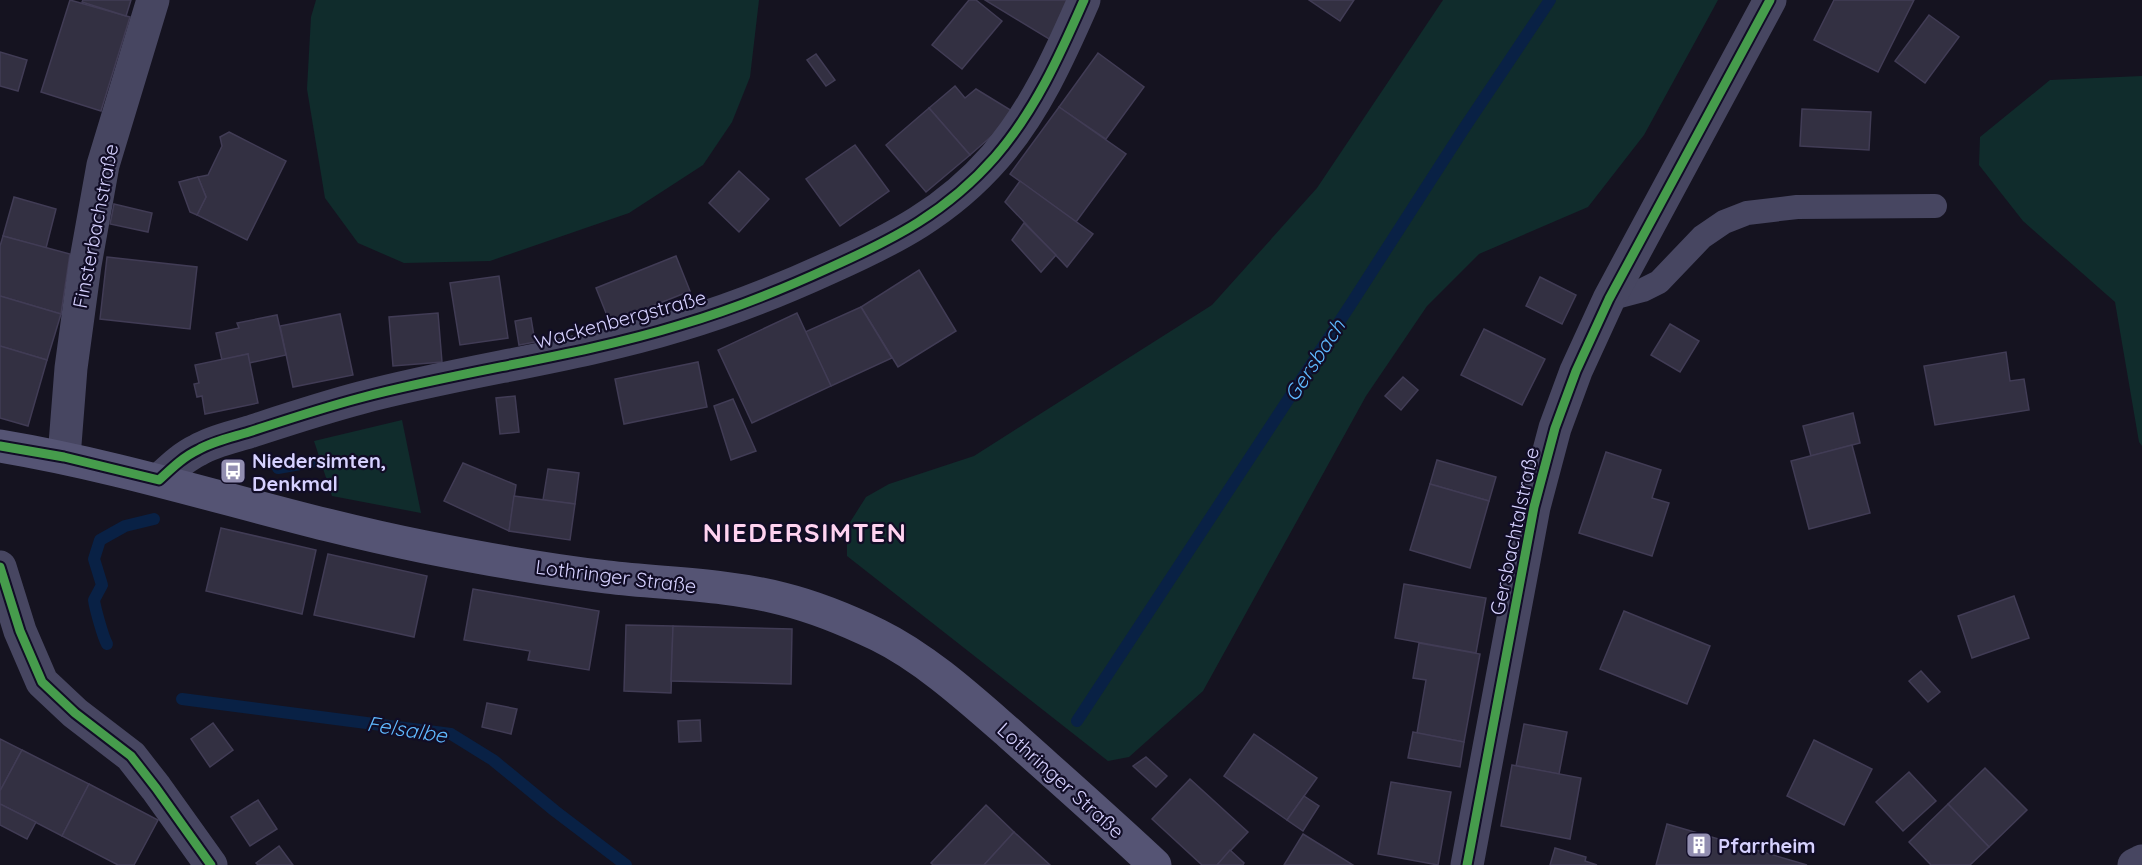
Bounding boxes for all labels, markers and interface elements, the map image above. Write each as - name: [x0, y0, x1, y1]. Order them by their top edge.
- street label: Finsterbachstraße: [67, 141, 123, 311]
- street label: Wackenbergstraße: [531, 284, 709, 354]
- water label: Gersbach: [1278, 313, 1351, 406]
- street label: Gersbachtalstraße: [1484, 445, 1544, 617]
- place label: Niedersimten, Denkmal: [252, 448, 386, 496]
- bus stop icon: Niedersimten, Denkmal: [218, 456, 248, 486]
- district label: NIEDERSIMTEN: [703, 516, 907, 549]
- street label: Lothringer Straße: [534, 554, 698, 598]
- water label: Felsalbe: [365, 710, 450, 748]
- street label: Lothringer Straße: [992, 717, 1130, 843]
- building icon: Pfarrheim: [1684, 830, 1714, 860]
- place label: Pfarrheim: [1718, 833, 1816, 858]

